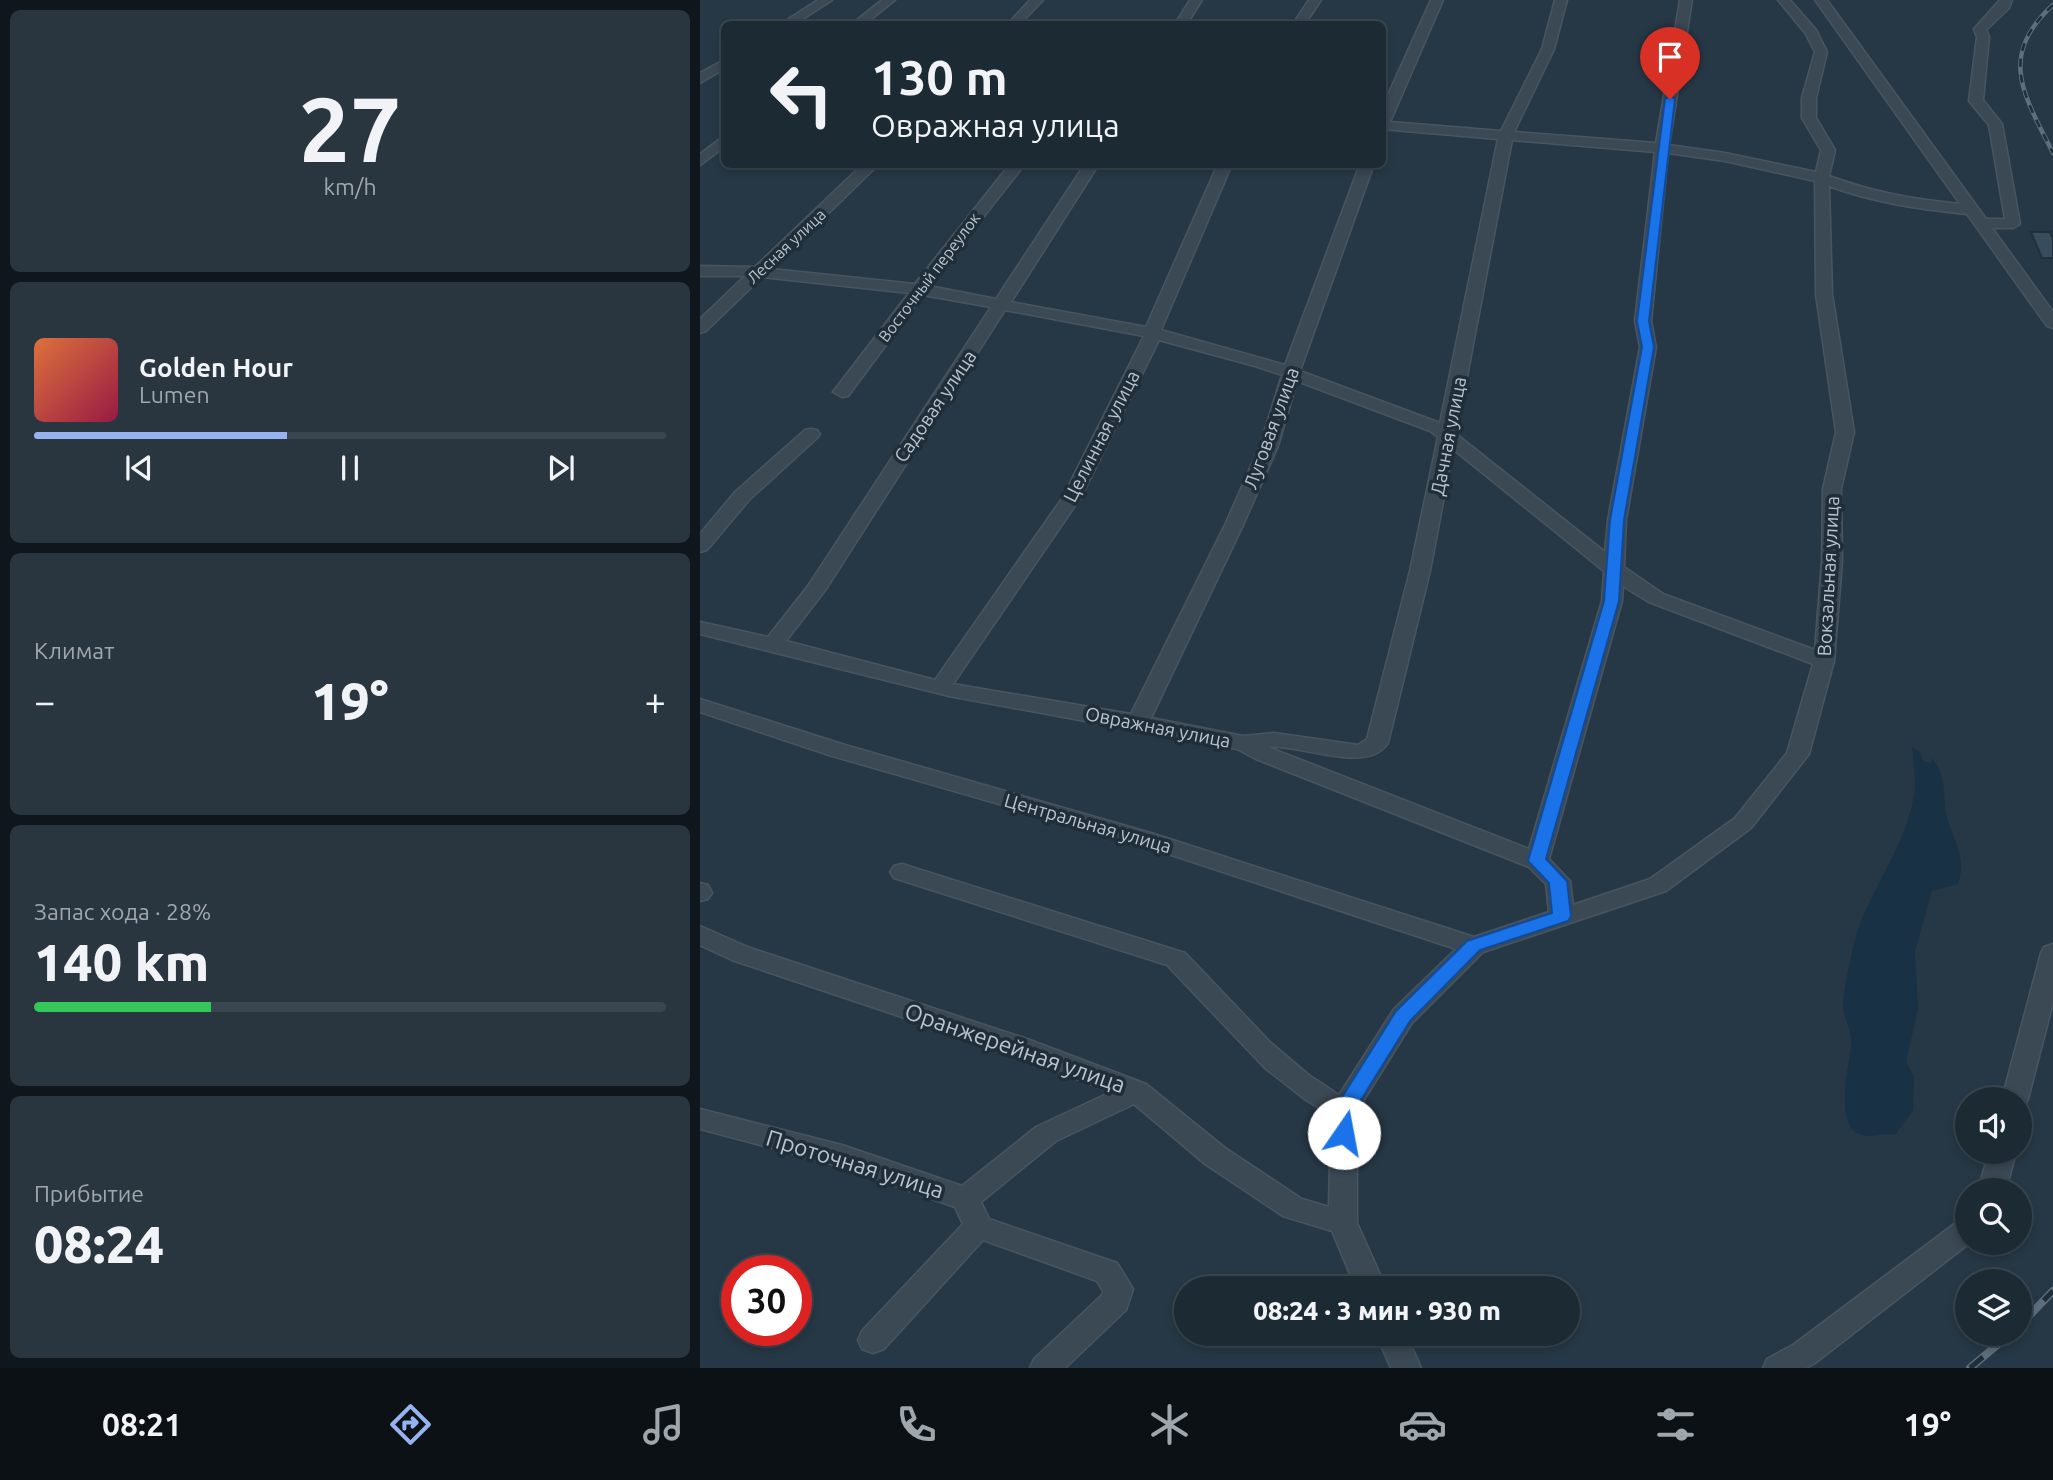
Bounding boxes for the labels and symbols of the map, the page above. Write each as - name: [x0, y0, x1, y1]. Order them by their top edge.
- pin: [1640, 27, 1700, 99]
- street label: Лесная улица: [743, 205, 829, 287]
- street label: Восточный переулок: [875, 209, 983, 345]
- street label: Садовая улица: [889, 346, 981, 466]
- street label: Луговая улица: [1239, 364, 1303, 492]
- street label: Целинная улица: [1058, 367, 1144, 505]
- street label: Дачная улица: [1426, 375, 1470, 497]
- street label: Вокзальная улица: [1813, 495, 1843, 657]
- street label: Овражная улица: [1083, 702, 1233, 752]
- street label: Центральная улица: [1002, 789, 1174, 857]
- street label: Оранжерейная улица: [902, 998, 1129, 1097]
- position arrow: [1307, 1096, 1381, 1170]
- street label: Проточная улица: [763, 1125, 947, 1202]
- speed limit sign: 30: [721, 1255, 812, 1346]

